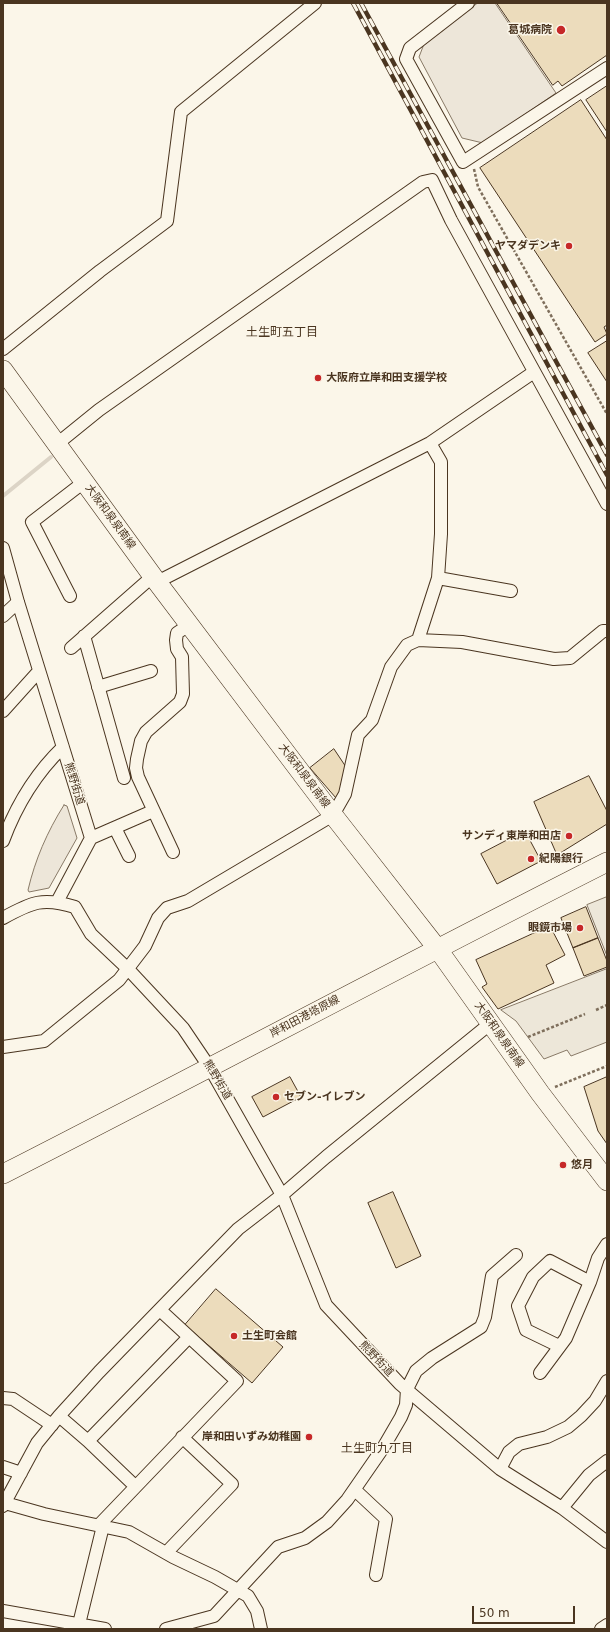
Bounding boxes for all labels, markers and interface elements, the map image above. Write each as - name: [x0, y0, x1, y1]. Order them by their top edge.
- place label: 葛城病院: [508, 23, 552, 37]
- marker: 葛城病院: [555, 24, 567, 36]
- place label: ヤマダデンキ: [495, 239, 561, 253]
- marker: ヤマダデンキ: [564, 241, 574, 251]
- district label: 土生町五丁目: [246, 326, 318, 340]
- place label: 大阪府立岸和田支援学校: [326, 371, 447, 385]
- marker: 大阪府立岸和田支援学校: [313, 373, 323, 383]
- street label: 大阪和泉泉南線: [82, 482, 138, 552]
- street label: 大阪和泉泉南線: [276, 741, 332, 811]
- street label: 熊野街道: [61, 761, 87, 807]
- place label: サンディ東岸和田店: [462, 829, 561, 843]
- marker: サンディ東岸和田店: [564, 831, 574, 841]
- place label: 紀陽銀行: [539, 852, 583, 866]
- marker: 紀陽銀行: [526, 854, 536, 864]
- place label: 眼鏡市場: [528, 921, 572, 935]
- marker: 眼鏡市場: [575, 923, 585, 933]
- street label: 岸和田港塔原線: [268, 993, 342, 1041]
- street label: 大阪和泉泉南線: [472, 1000, 526, 1070]
- street label: 熊野街道: [200, 1058, 234, 1102]
- place label: セブン-イレブン: [284, 1090, 366, 1104]
- marker: セブン-イレブン: [271, 1092, 281, 1102]
- place label: 悠月: [571, 1158, 593, 1172]
- marker: 悠月: [558, 1160, 568, 1170]
- place label: 土生町会館: [242, 1329, 297, 1343]
- marker: 土生町会館: [229, 1331, 239, 1341]
- street label: 熊野街道: [356, 1339, 396, 1379]
- place label: 岸和田いずみ幼稚園: [202, 1430, 301, 1444]
- marker: 岸和田いずみ幼稚園: [304, 1432, 314, 1442]
- district label: 土生町九丁目: [341, 1442, 413, 1456]
- scale bar: [474, 1598, 577, 1624]
- text: 50 m: [479, 1606, 510, 1620]

